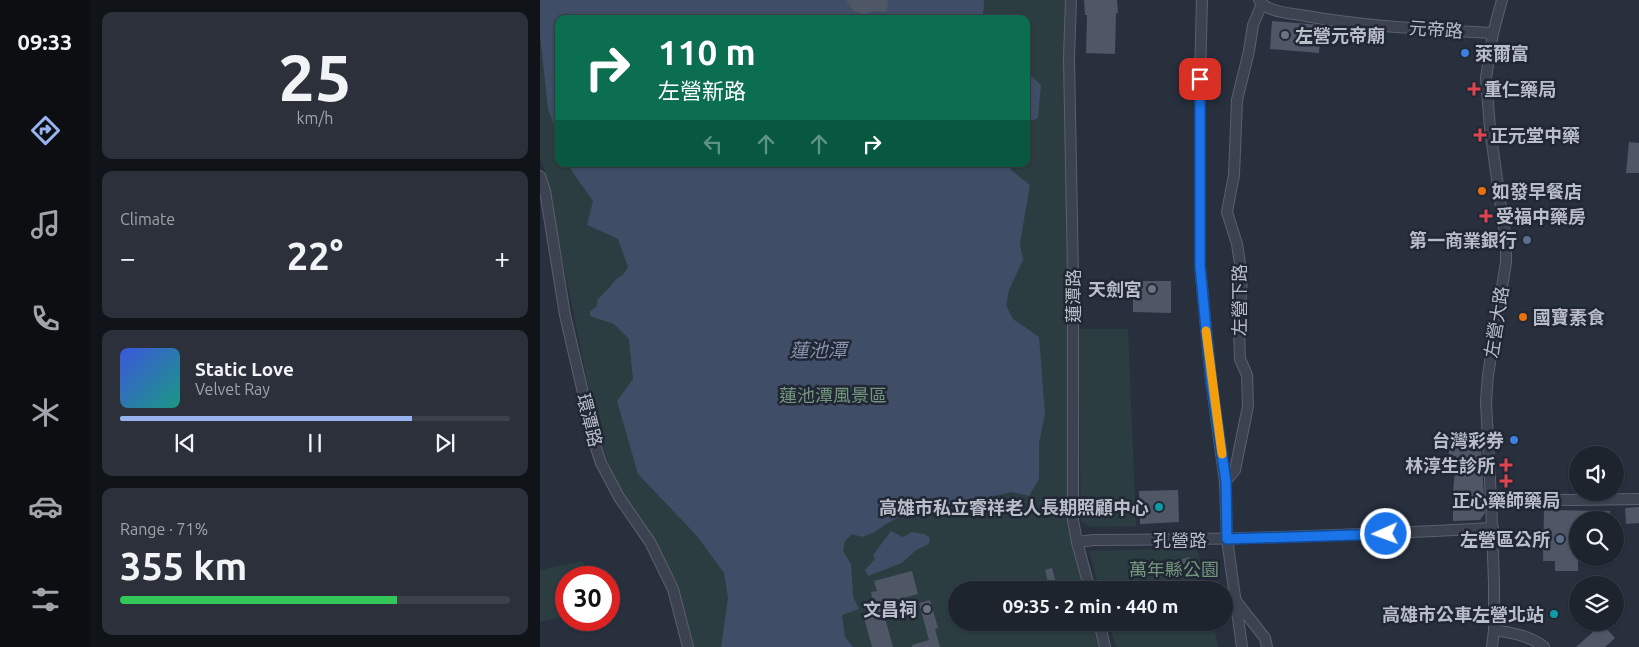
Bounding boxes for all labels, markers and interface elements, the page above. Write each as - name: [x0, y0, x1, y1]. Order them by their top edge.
- street label: 元帝路: [1408, 17, 1464, 41]
- place label: 左營元帝廟: [1295, 25, 1385, 45]
- text: 09:33: [17, 29, 73, 54]
- marker: 左營元帝廟: [1279, 29, 1291, 41]
- text: 110 m: [658, 32, 756, 72]
- icon: right: [575, 35, 640, 100]
- text: 25: [278, 40, 352, 113]
- place label: 萊爾富: [1475, 43, 1529, 63]
- marker: 萊爾富: [1459, 47, 1471, 59]
- pin: [1179, 58, 1221, 100]
- icon: arrive: [1186, 65, 1214, 93]
- text: 左營新路: [658, 78, 746, 103]
- place label: 重仁藥局: [1484, 79, 1556, 99]
- marker: 重仁藥局: [1468, 83, 1480, 95]
- text: km/h: [297, 109, 333, 127]
- icon: directions: [28, 113, 63, 148]
- place label: 正元堂中藥: [1490, 125, 1580, 145]
- marker: 正元堂中藥: [1474, 129, 1486, 141]
- icon: left: [699, 130, 727, 158]
- icon: ahead: [752, 130, 780, 158]
- icon: ahead: [805, 130, 833, 158]
- icon: right: [858, 130, 886, 158]
- place label: 如發早餐店: [1492, 181, 1582, 201]
- marker: 如發早餐店: [1476, 185, 1488, 197]
- place label: 受福中藥房: [1496, 206, 1586, 226]
- icon: music: [28, 207, 63, 242]
- text: Climate: [120, 210, 175, 228]
- marker: 受福中藥房: [1480, 210, 1492, 222]
- place label: 第一商業銀行: [1409, 230, 1517, 250]
- marker: 第一商業銀行: [1521, 234, 1533, 246]
- text: 22°: [287, 235, 343, 277]
- text: −: [120, 242, 136, 273]
- text: +: [494, 242, 510, 273]
- street label: 左營下路: [1229, 264, 1249, 336]
- street label: 蓮潭路: [1063, 269, 1083, 323]
- place label: 天劍宮: [1088, 279, 1142, 299]
- marker: 天劍宮: [1146, 283, 1158, 295]
- street label: 左營大路: [1480, 285, 1512, 359]
- icon: phone: [28, 301, 63, 336]
- place label: 國寶素食: [1533, 307, 1605, 327]
- marker: 國寶素食: [1517, 311, 1529, 323]
- water label: 蓮池潭: [789, 339, 849, 361]
- text: Static Love: [195, 358, 294, 380]
- text: Velvet Ray: [195, 380, 270, 398]
- park label: 蓮池潭風景區: [779, 385, 887, 405]
- street label: 環潭路: [574, 391, 606, 449]
- icon: climate: [28, 395, 63, 430]
- icon: previous: [171, 429, 199, 457]
- icon: pause: [301, 429, 329, 457]
- icon: next: [431, 429, 459, 457]
- place label: 台灣彩券: [1432, 430, 1504, 450]
- marker: 台灣彩券: [1508, 434, 1520, 446]
- map controls: [1569, 446, 1624, 631]
- button: sound: [1569, 446, 1624, 501]
- place label: 林淳生診所: [1405, 455, 1495, 475]
- marker: 林淳生診所: [1499, 458, 1513, 472]
- marker: 正心藥師藥局: [1500, 475, 1512, 487]
- icon: car: [28, 489, 63, 524]
- place label: 正心藥師藥局: [1452, 490, 1560, 510]
- place label: 高雄市私立睿祥老人長期照顧中心: [879, 497, 1149, 517]
- marker: 高雄市私立睿祥老人長期照顧中心: [1153, 501, 1165, 513]
- position arrow: [1359, 507, 1411, 559]
- button: search: [1569, 511, 1624, 566]
- text: Range · 71%: [120, 520, 208, 538]
- place label: 左營區公所: [1460, 529, 1550, 549]
- street label: 孔營路: [1153, 530, 1207, 550]
- marker: 左營區公所: [1554, 533, 1566, 545]
- text: 355 km: [120, 545, 247, 587]
- park label: 萬年縣公園: [1129, 559, 1219, 579]
- speed limit sign: 30: [555, 566, 620, 631]
- button: layers: [1569, 576, 1624, 631]
- icon: filters: [28, 582, 63, 617]
- text: 09:35 · 2 min · 440 m: [1003, 595, 1178, 617]
- place label: 文昌祠: [863, 599, 917, 619]
- marker: 文昌祠: [921, 603, 933, 615]
- place label: 高雄市公車左營北站: [1382, 604, 1544, 624]
- marker: 高雄市公車左營北站: [1548, 608, 1560, 620]

